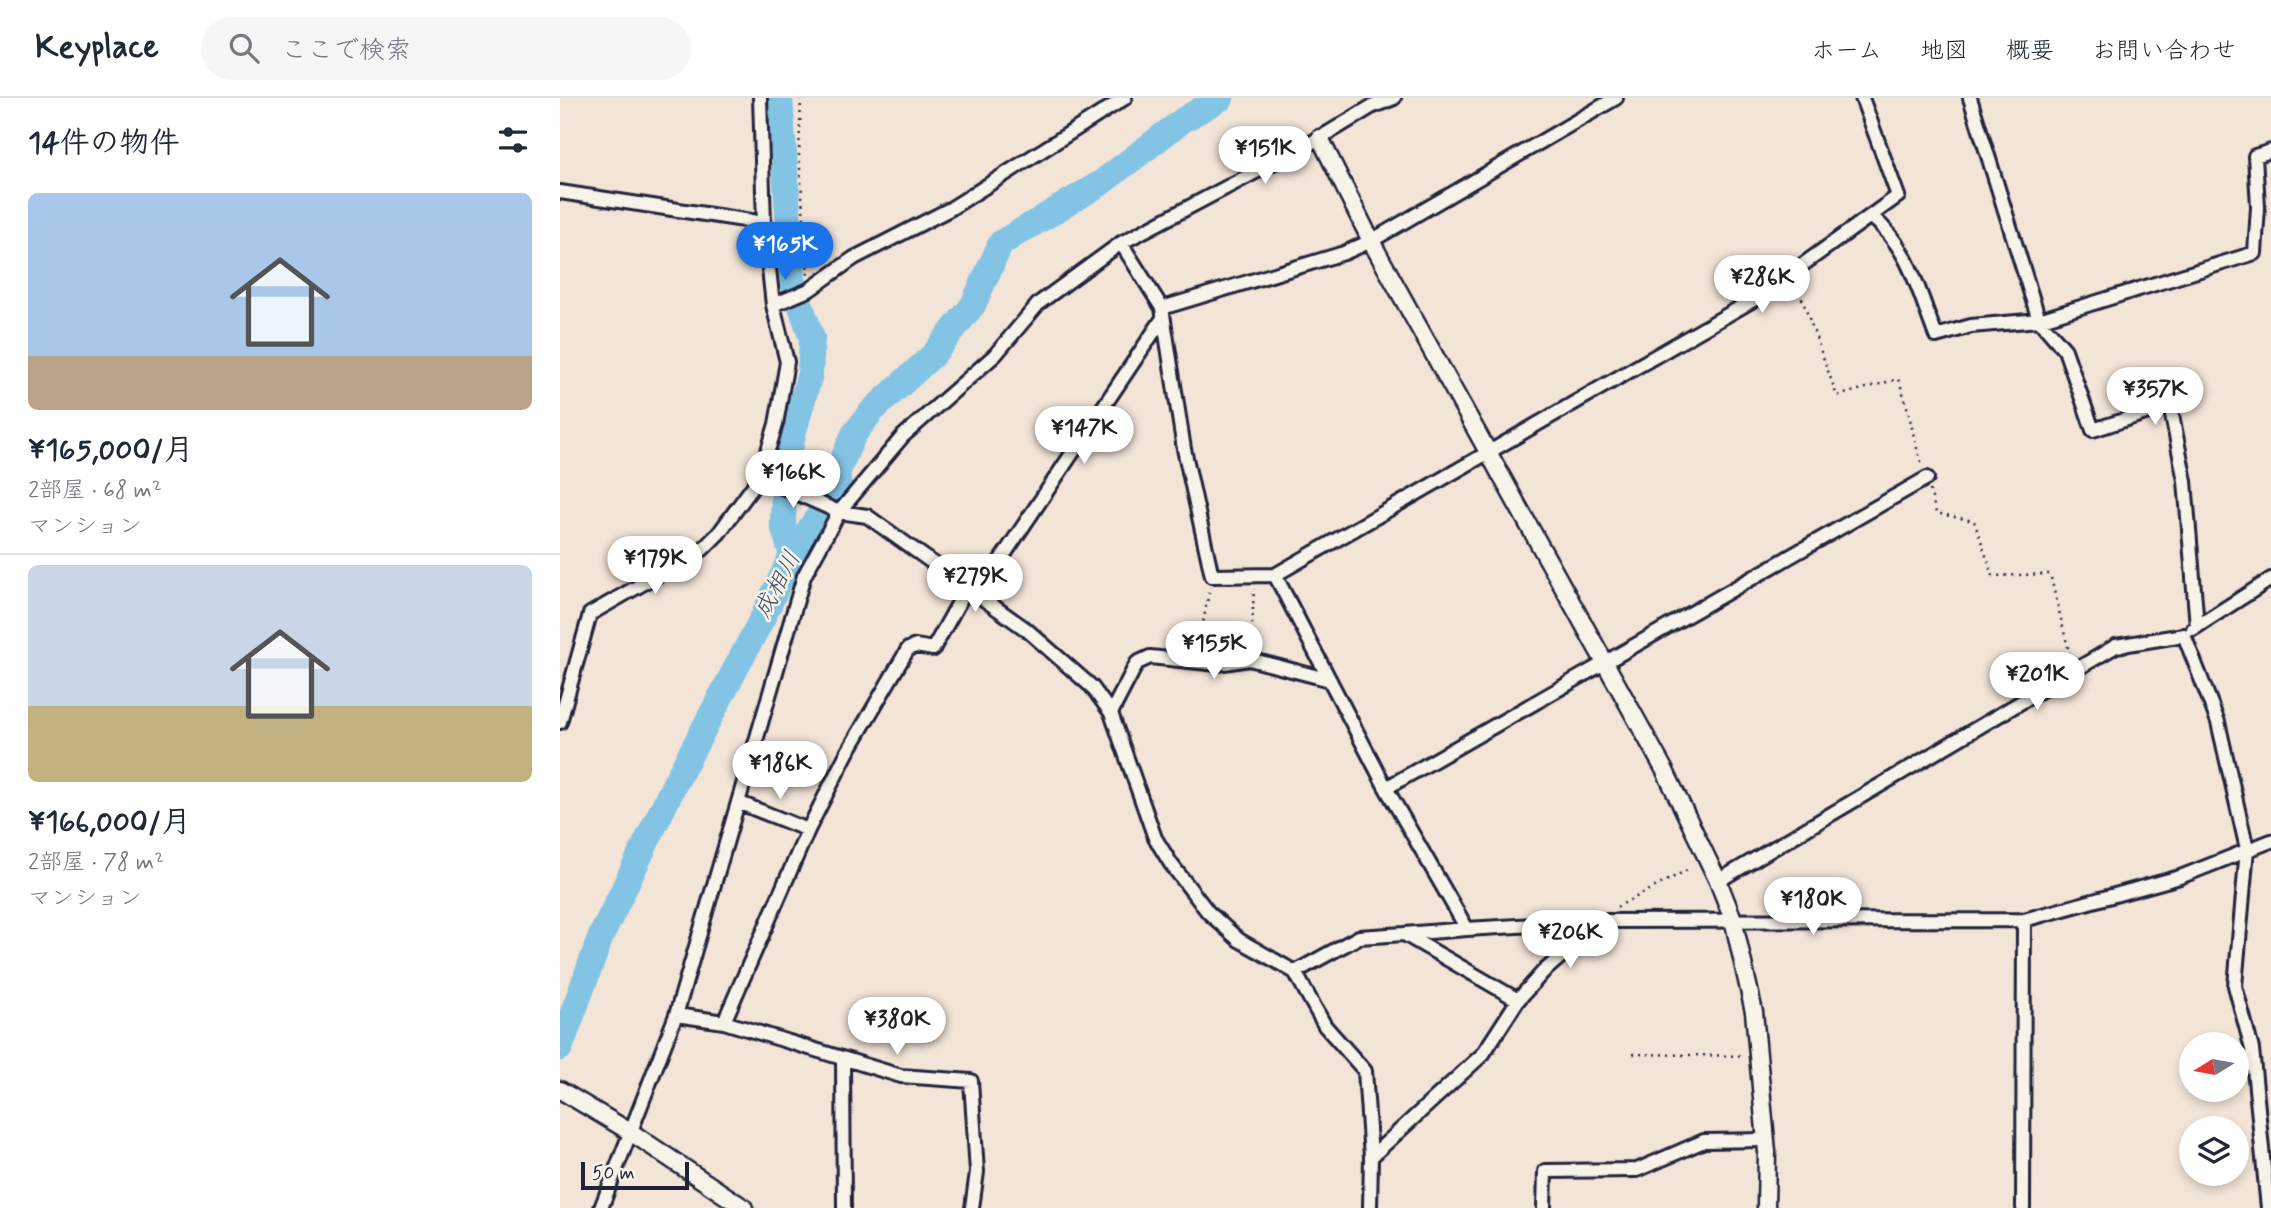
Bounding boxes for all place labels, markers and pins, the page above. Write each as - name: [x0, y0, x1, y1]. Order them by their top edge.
- pin: ¥151K: [1216, 126, 1314, 186]
- pin: ¥165K: [736, 222, 834, 282]
- pin: ¥286K: [1713, 256, 1811, 315]
- pin: ¥357K: [2106, 368, 2204, 427]
- pin: ¥147K: [1035, 406, 1133, 466]
- pin: ¥166K: [744, 450, 842, 510]
- pin: ¥179K: [606, 536, 704, 596]
- pin: ¥279K: [926, 554, 1024, 614]
- pin: ¥155K: [1165, 622, 1263, 681]
- pin: ¥201K: [1988, 652, 2086, 712]
- pin: ¥186K: [731, 742, 829, 801]
- pin: ¥180K: [1764, 878, 1862, 937]
- pin: ¥206K: [1521, 910, 1619, 970]
- pin: ¥380K: [848, 998, 946, 1057]

